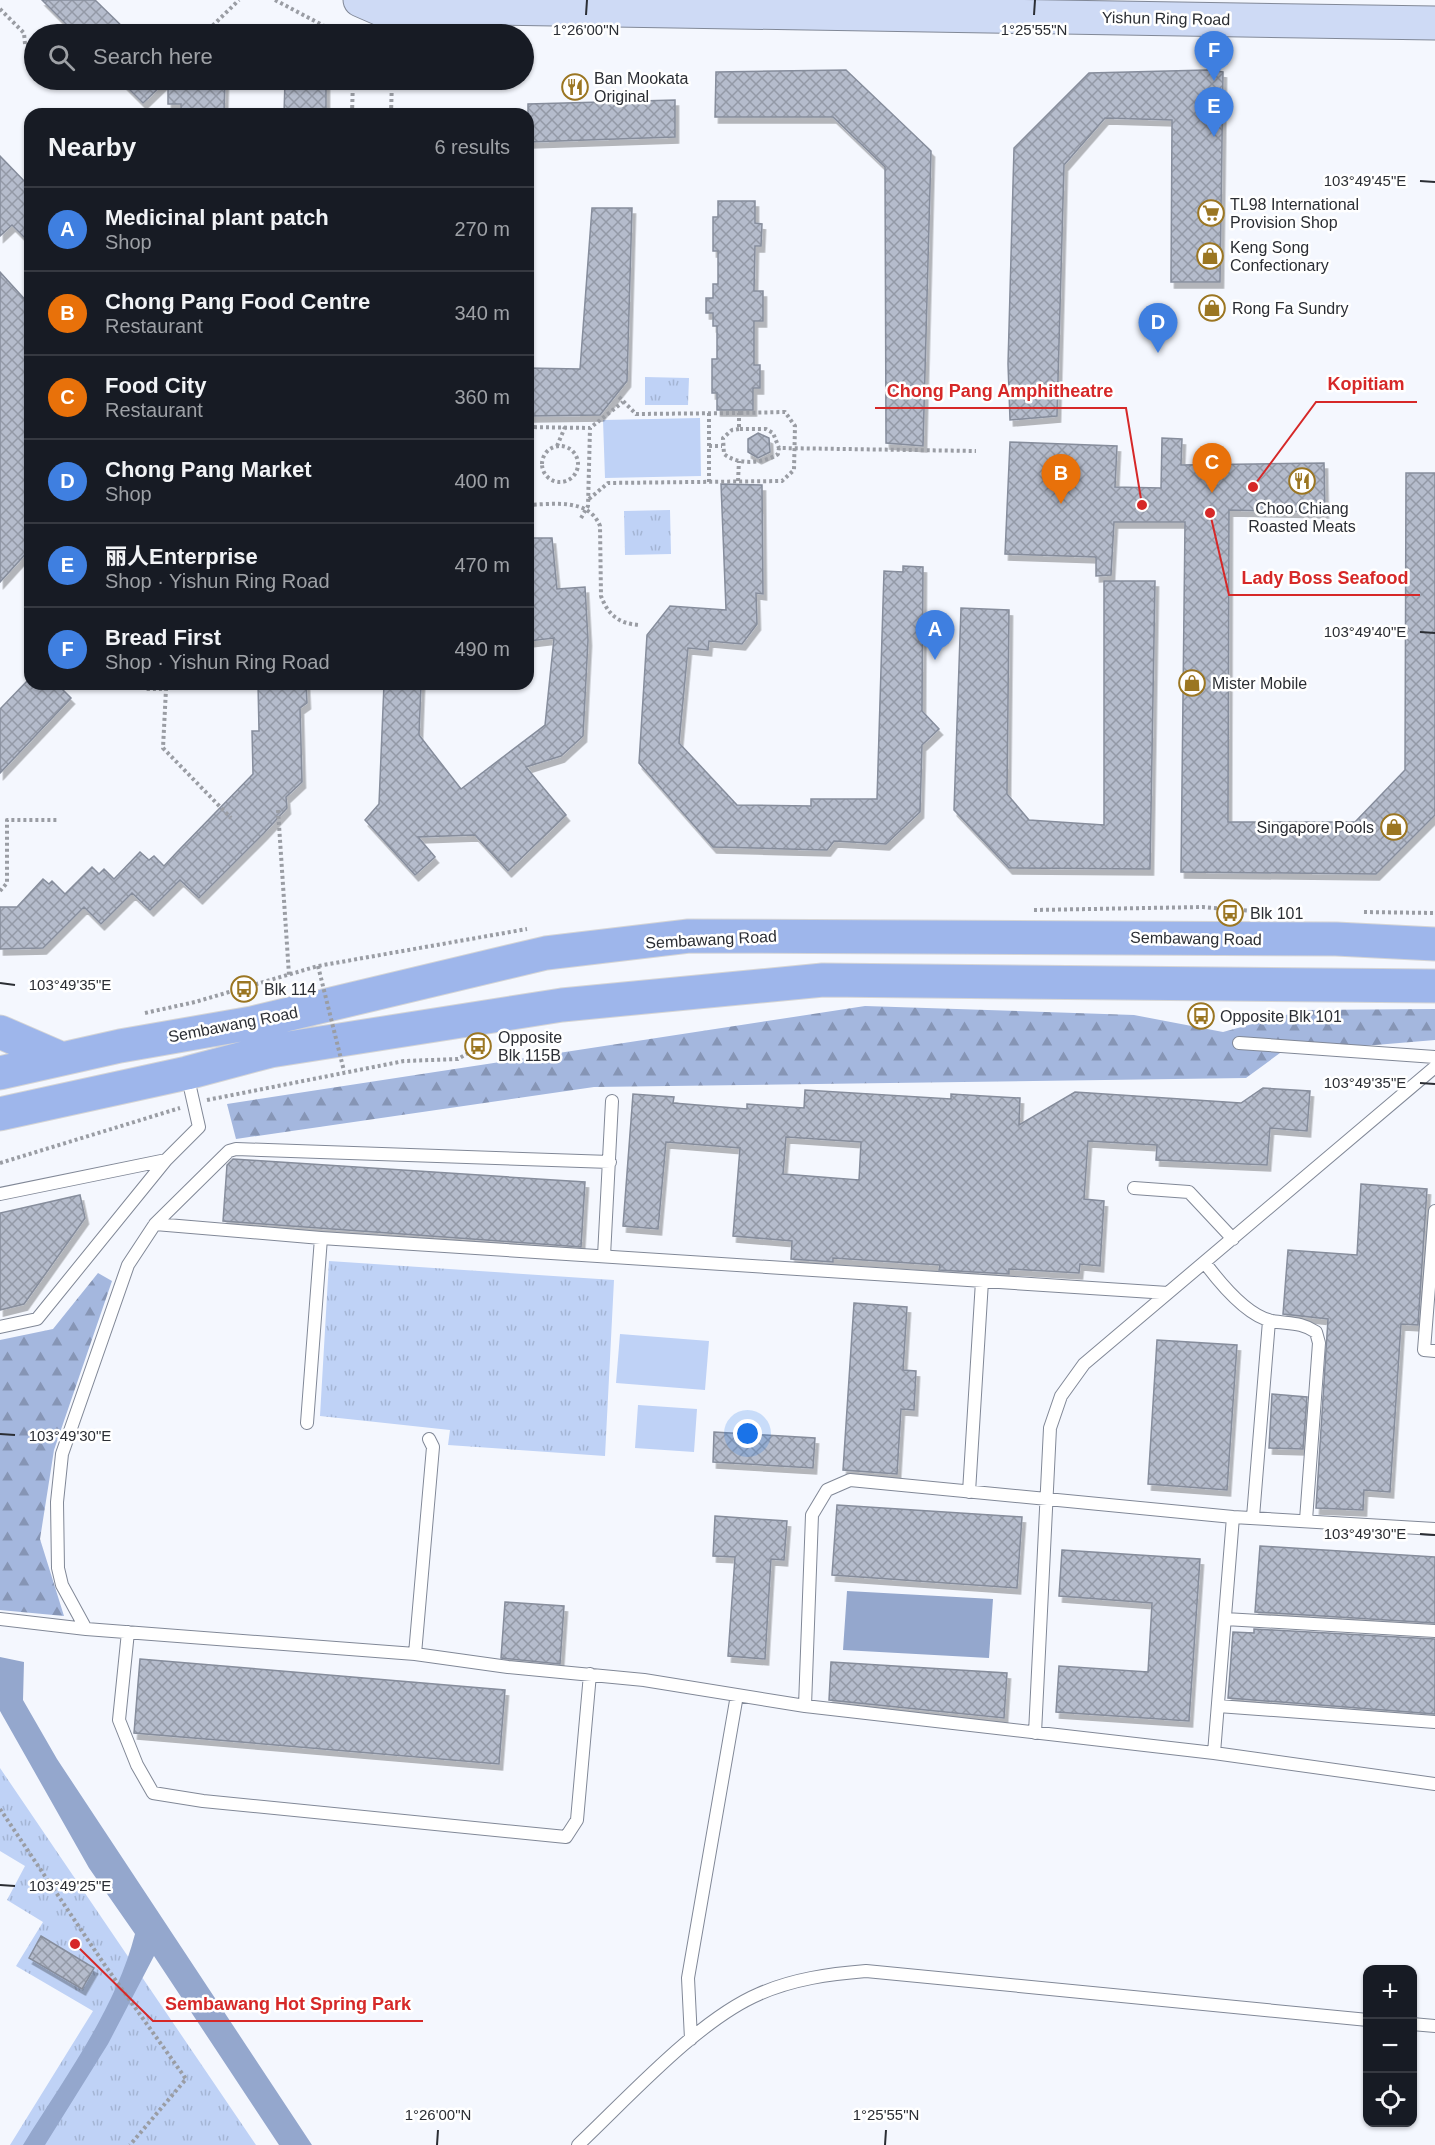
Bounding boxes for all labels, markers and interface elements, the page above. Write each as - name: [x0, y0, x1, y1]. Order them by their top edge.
- street label: Yishun Ring Road: [1102, 9, 1230, 28]
- text: 1°26'00"N: [553, 21, 619, 38]
- text: 1°25'55"N: [1001, 21, 1067, 38]
- search box: [24, 24, 534, 90]
- pin: F: [1194, 32, 1234, 81]
- icon: search: [45, 41, 78, 74]
- text: Search here: [93, 44, 213, 69]
- place label: Ban Mookata Original: [594, 70, 688, 105]
- restaurant icon: Ban Mookata Original: [560, 72, 590, 102]
- pin: E: [1194, 88, 1234, 137]
- text: Nearby: [48, 132, 136, 162]
- text: 6 results: [434, 136, 510, 158]
- text: 103°49'45"E: [1324, 172, 1406, 189]
- place label: TL98 International Provision Shop: [1230, 196, 1359, 231]
- supermarket icon: TL98 International Provision Shop: [1196, 198, 1226, 228]
- text: Medicinal plant patch: [105, 205, 329, 230]
- text: A: [60, 218, 75, 240]
- text: 270 m: [454, 218, 510, 240]
- text: Shop: [105, 231, 152, 253]
- place label: Keng Song Confectionary: [1230, 239, 1329, 274]
- shop icon: Keng Song Confectionary: [1195, 241, 1225, 271]
- text: Chong Pang Food Centre: [105, 289, 370, 314]
- shop icon: Rong Fa Sundry: [1197, 293, 1227, 323]
- place label: Rong Fa Sundry: [1232, 300, 1349, 317]
- text: B: [60, 302, 75, 324]
- text: 340 m: [454, 302, 510, 324]
- pin: D: [1138, 304, 1178, 353]
- text: Restaurant: [105, 315, 203, 337]
- callout: Kopitiam: [1316, 366, 1417, 402]
- callout: Chong Pang Amphitheatre: [875, 372, 1126, 408]
- text: Food City: [105, 373, 206, 398]
- text: Kopitiam: [1327, 374, 1405, 394]
- text: Chong Pang Amphitheatre: [887, 381, 1113, 401]
- text: C: [60, 386, 75, 408]
- text: 360 m: [454, 386, 510, 408]
- text: Restaurant: [105, 399, 203, 421]
- pin: C: [1192, 444, 1232, 493]
- pin: B: [1042, 454, 1080, 504]
- text: Chong Pang Market: [105, 457, 312, 482]
- restaurant icon: Choo Chiang Roasted Meats: [1287, 466, 1317, 496]
- text: D: [60, 470, 75, 492]
- text: 400 m: [454, 470, 510, 492]
- text: Shop: [105, 483, 152, 505]
- place label: Choo Chiang Roasted Meats: [1248, 500, 1356, 535]
- text: 丽人Enterprise: [105, 544, 258, 569]
- text: E: [61, 554, 74, 576]
- text: 470 m: [454, 554, 510, 576]
- callout: Lady Boss Seafood: [1229, 559, 1420, 595]
- text: Lady Boss Seafood: [1241, 568, 1409, 588]
- text: Shop · Yishun Ring Road: [105, 570, 330, 592]
- pin: A: [916, 610, 954, 660]
- text: 103°49'40"E: [1324, 623, 1406, 640]
- text: Bread First: [105, 625, 221, 650]
- text: F: [61, 638, 74, 660]
- text: 490 m: [454, 638, 510, 660]
- text: Shop · Yishun Ring Road: [105, 651, 330, 673]
- shop icon: Mister Mobile: [1177, 668, 1207, 698]
- place label: Mister Mobile: [1212, 675, 1307, 692]
- shop icon: Singapore Pools: [1379, 812, 1409, 842]
- place label: Singapore Pools: [1257, 819, 1374, 836]
- bus stop icon: Blk 101: [1215, 898, 1245, 928]
- place label: Blk 101: [1250, 905, 1303, 922]
- street label: Sembawang Road: [645, 928, 777, 951]
- street label: Sembawang Road: [1130, 929, 1262, 948]
- bus stop icon: Blk 114: [229, 974, 259, 1004]
- text: 103°49'35"E: [29, 976, 111, 993]
- place label: Blk 114: [264, 981, 316, 998]
- bus stop icon: Opposite Blk 101: [1186, 1001, 1216, 1031]
- street label: Sembawang Road: [167, 1004, 299, 1045]
- place label: Opposite Blk 101: [1220, 1008, 1342, 1025]
- place label: Opposite Blk 115B: [498, 1029, 562, 1064]
- bus stop icon: Opposite Blk 115B: [463, 1031, 493, 1061]
- text: 103°49'35"E: [1324, 1074, 1406, 1091]
- your location: [733, 1419, 762, 1448]
- text: 103°49'30"E: [29, 1427, 111, 1444]
- text: 103°49'30"E: [1324, 1525, 1406, 1542]
- text: 103°49'25"E: [29, 1877, 111, 1894]
- map controls: [1363, 1965, 1417, 2127]
- button: +: [1363, 1965, 1417, 2019]
- callout: Sembawang Hot Spring Park: [153, 1985, 423, 2021]
- text: Sembawang Hot Spring Park: [165, 1994, 412, 2014]
- button: −: [1363, 2019, 1417, 2073]
- button: locate: [1363, 2073, 1417, 2127]
- text: 1°26'00"N: [405, 2106, 471, 2123]
- text: 1°25'55"N: [853, 2106, 919, 2123]

